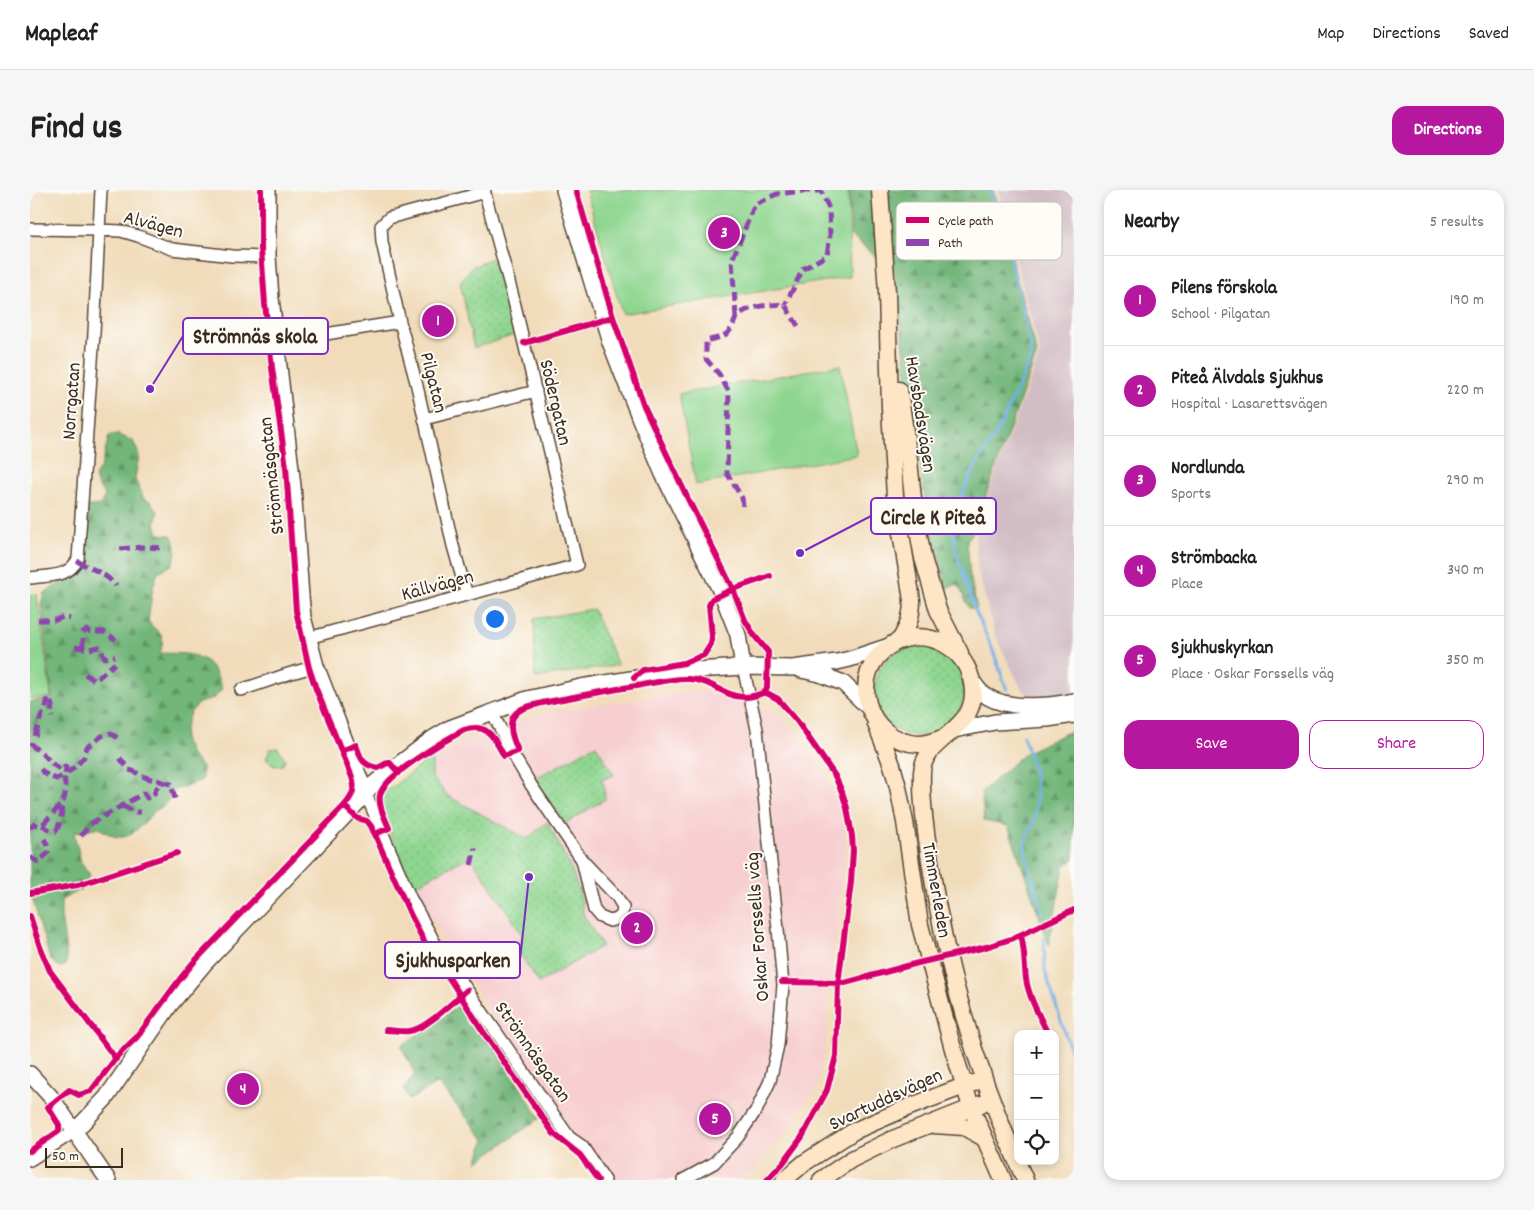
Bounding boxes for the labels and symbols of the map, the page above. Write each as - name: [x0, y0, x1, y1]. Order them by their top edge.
- legend: [896, 202, 1062, 260]
- street label: Alvägen: [120, 205, 186, 247]
- text: Cycle path: [938, 212, 994, 232]
- pin: 3: [708, 214, 740, 252]
- text: Path: [938, 234, 963, 254]
- pin: 1: [422, 302, 454, 340]
- callout: Strömnäs skola: [183, 318, 328, 354]
- text: Strömnäs skola: [193, 324, 318, 354]
- street label: Pilgatan: [411, 349, 453, 416]
- street label: Havsbadsvägen: [896, 354, 942, 475]
- street label: Södergatan: [531, 357, 578, 448]
- street label: Norrgatan: [56, 361, 90, 441]
- street label: Strömnäsgatan: [253, 416, 293, 536]
- callout: Circle K Piteå: [871, 498, 996, 534]
- text: Circle K Piteå: [881, 505, 986, 535]
- street label: Källvägen: [398, 564, 477, 610]
- your location: [482, 606, 508, 632]
- street label: Timmerleden: [913, 841, 957, 940]
- street label: Oskar Forssells väg: [740, 851, 778, 1003]
- pin: 2: [621, 909, 653, 947]
- callout: Sjukhusparken: [385, 942, 520, 978]
- text: Sjukhusparken: [396, 948, 511, 978]
- street label: Strömnäsgatan: [486, 996, 577, 1109]
- street label: Svartuddsvägen: [825, 1062, 948, 1139]
- pin: 4: [227, 1070, 259, 1108]
- pin: 5: [699, 1100, 731, 1138]
- scale bar: [45, 1145, 122, 1168]

